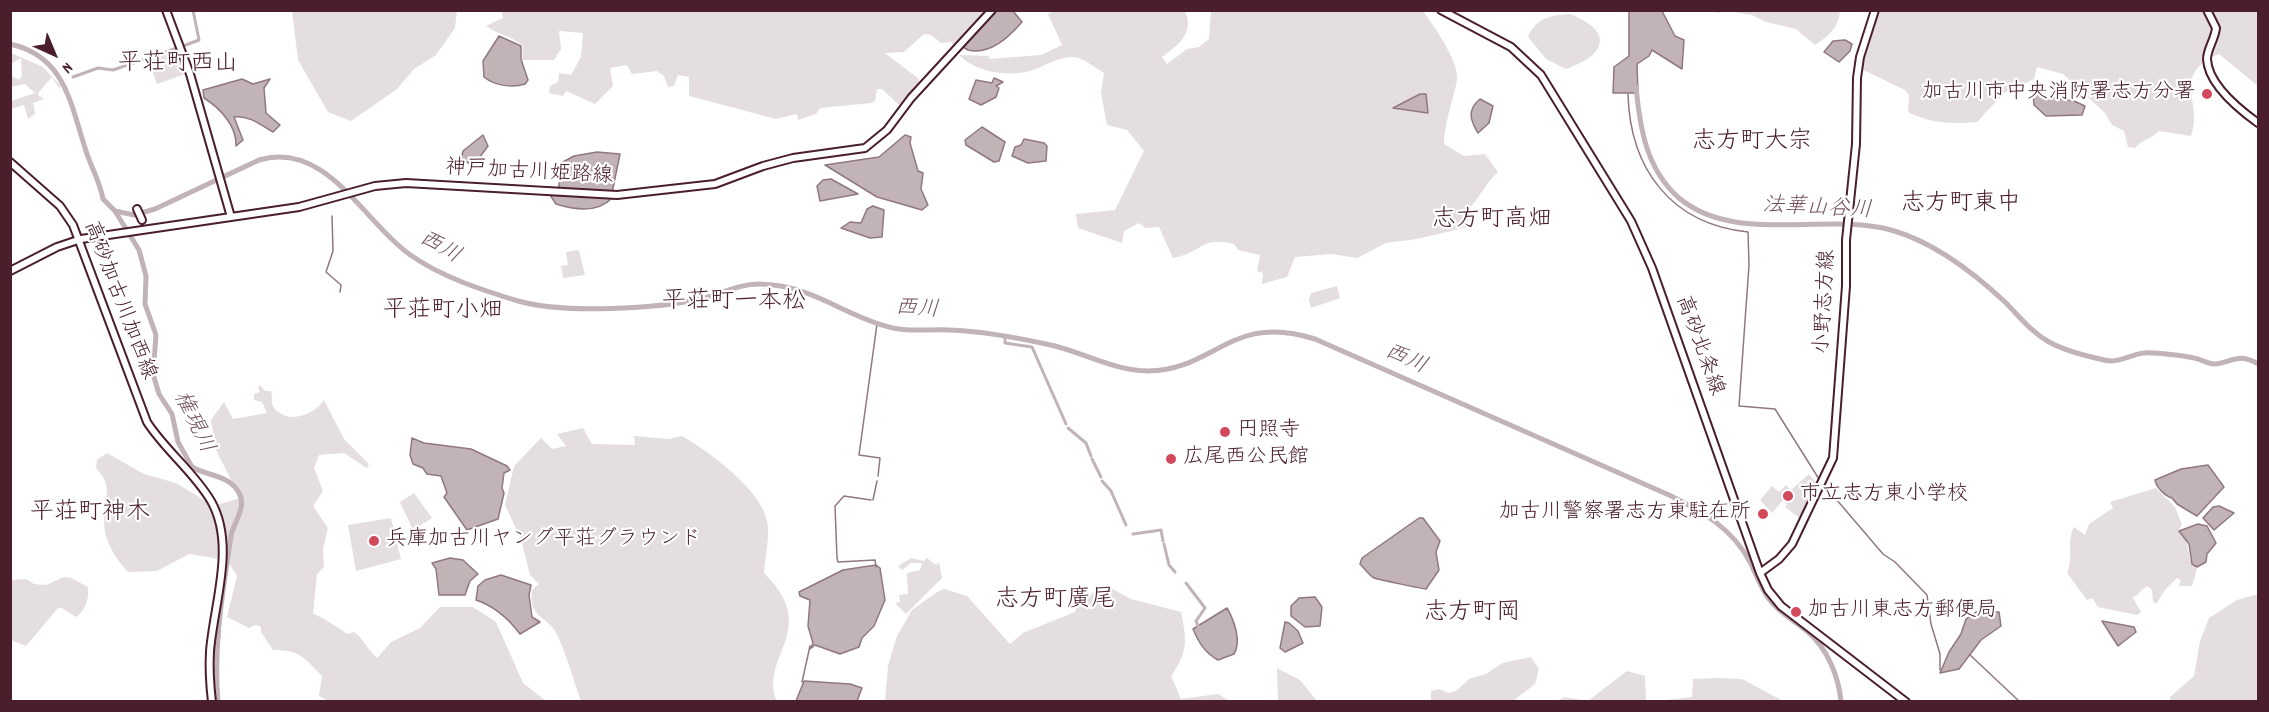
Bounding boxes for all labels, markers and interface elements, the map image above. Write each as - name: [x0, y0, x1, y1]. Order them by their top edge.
- north arrow: [24, 24, 84, 84]
- district label: 平荘町西山: [118, 52, 238, 80]
- text: N: [56, 56, 78, 78]
- place label: 加古川市中央消防署志方分署: [1922, 81, 2195, 107]
- marker: 加古川市中央消防署志方分署: [2200, 87, 2214, 101]
- district label: 志方町大宗: [1692, 130, 1812, 158]
- street label: 神戸加古川姫路線: [444, 157, 614, 191]
- district label: 志方町東中: [1901, 192, 2021, 220]
- water label: 法華山谷川: [1761, 194, 1873, 226]
- district label: 志方町高畑: [1432, 208, 1552, 236]
- street label: 高砂加古川加西線: [76, 218, 160, 384]
- water label: 西川: [413, 227, 465, 271]
- street label: 小野志方線: [1812, 249, 1842, 355]
- district label: 平荘町一本松: [662, 290, 806, 318]
- street label: 高砂北条線: [1668, 292, 1728, 400]
- water label: 西川: [894, 296, 940, 326]
- district label: 平荘町小畑: [383, 299, 503, 327]
- water label: 西川: [1380, 340, 1430, 382]
- water label: 権現川: [166, 388, 218, 458]
- place label: 円照寺: [1237, 419, 1300, 445]
- marker: 円照寺: [1218, 425, 1232, 439]
- place label: 広尾西公民館: [1183, 446, 1309, 472]
- marker: 広尾西公民館: [1164, 452, 1178, 466]
- place label: 市立志方東小学校: [1800, 483, 1968, 509]
- marker: 市立志方東小学校: [1781, 489, 1795, 503]
- district label: 平荘町神木: [30, 501, 150, 529]
- place label: 加古川警察署志方東駐在所: [1499, 501, 1751, 527]
- marker: 加古川警察署志方東駐在所: [1756, 507, 1770, 521]
- place label: 兵庫加古川ヤング平荘グラウンド: [386, 528, 701, 554]
- marker: 兵庫加古川ヤング平荘グラウンド: [367, 534, 381, 548]
- district label: 志方町廣尾: [995, 588, 1115, 616]
- place label: 加古川東志方郵便局: [1808, 599, 1997, 625]
- district label: 志方町岡: [1424, 601, 1520, 629]
- marker: 加古川東志方郵便局: [1789, 605, 1803, 619]

